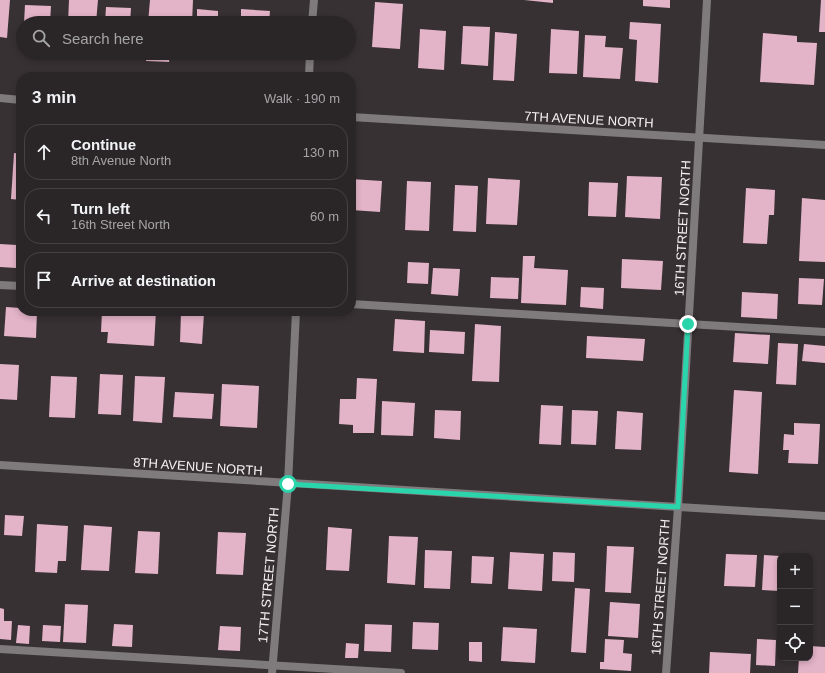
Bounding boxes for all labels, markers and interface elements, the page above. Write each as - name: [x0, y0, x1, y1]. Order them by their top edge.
- search box: [16, 16, 356, 60]
- icon: search: [30, 27, 52, 49]
- text: Search here: [62, 30, 144, 47]
- text: 3 min: [32, 88, 76, 107]
- text: Walk · 190 m: [264, 91, 340, 106]
- street label: 7TH AVENUE NORTH: [524, 109, 654, 130]
- text: Continue: [71, 136, 136, 153]
- icon: ahead: [33, 141, 55, 163]
- text: 130 m: [303, 145, 339, 160]
- text: 8th Avenue North: [71, 153, 171, 168]
- street label: 16TH STREET NORTH: [671, 160, 694, 296]
- text: Turn left: [71, 200, 130, 217]
- icon: left: [33, 205, 55, 227]
- text: 60 m: [310, 209, 339, 224]
- text: 16th Street North: [71, 217, 170, 232]
- icon: arrive: [33, 269, 55, 291]
- text: Arrive at destination: [71, 272, 216, 289]
- route end: [679, 315, 697, 333]
- street label: 8TH AVENUE NORTH: [133, 454, 263, 478]
- route start: [279, 475, 297, 493]
- street label: 17TH STREET NORTH: [255, 507, 282, 643]
- street label: 16TH STREET NORTH: [648, 519, 673, 655]
- map controls: [777, 553, 813, 661]
- button: +: [777, 553, 813, 589]
- button: −: [777, 589, 813, 625]
- button: locate: [777, 625, 813, 661]

